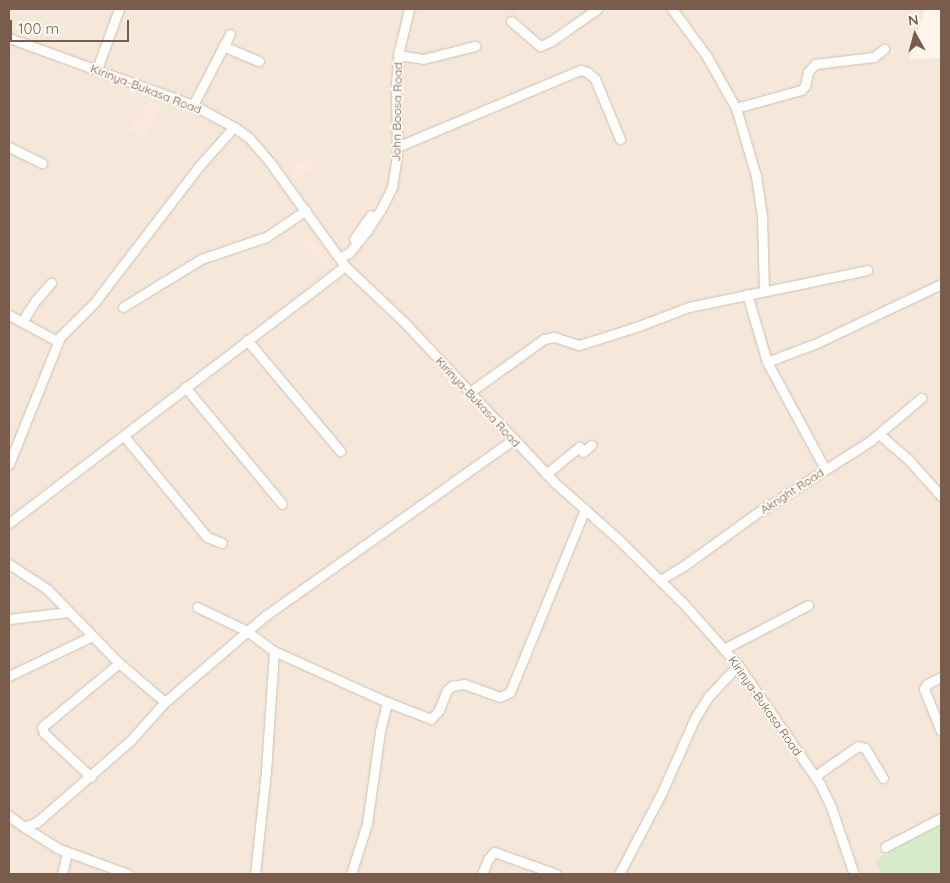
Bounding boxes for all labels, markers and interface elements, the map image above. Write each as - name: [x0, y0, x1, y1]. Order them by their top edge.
- scale bar: [12, 10, 131, 42]
- north arrow: [890, 10, 940, 60]
- text: N: [907, 11, 919, 30]
- text: 100 m: [18, 19, 59, 38]
- street label: Kirinya-Bukasa Road: [88, 61, 204, 117]
- street label: John Boosa Road: [389, 62, 405, 162]
- street label: Kirinya-Bukasa Road: [433, 354, 523, 450]
- street label: Akright Road: [758, 465, 826, 517]
- street label: Kirinya-Bukasa Road: [725, 654, 805, 758]

